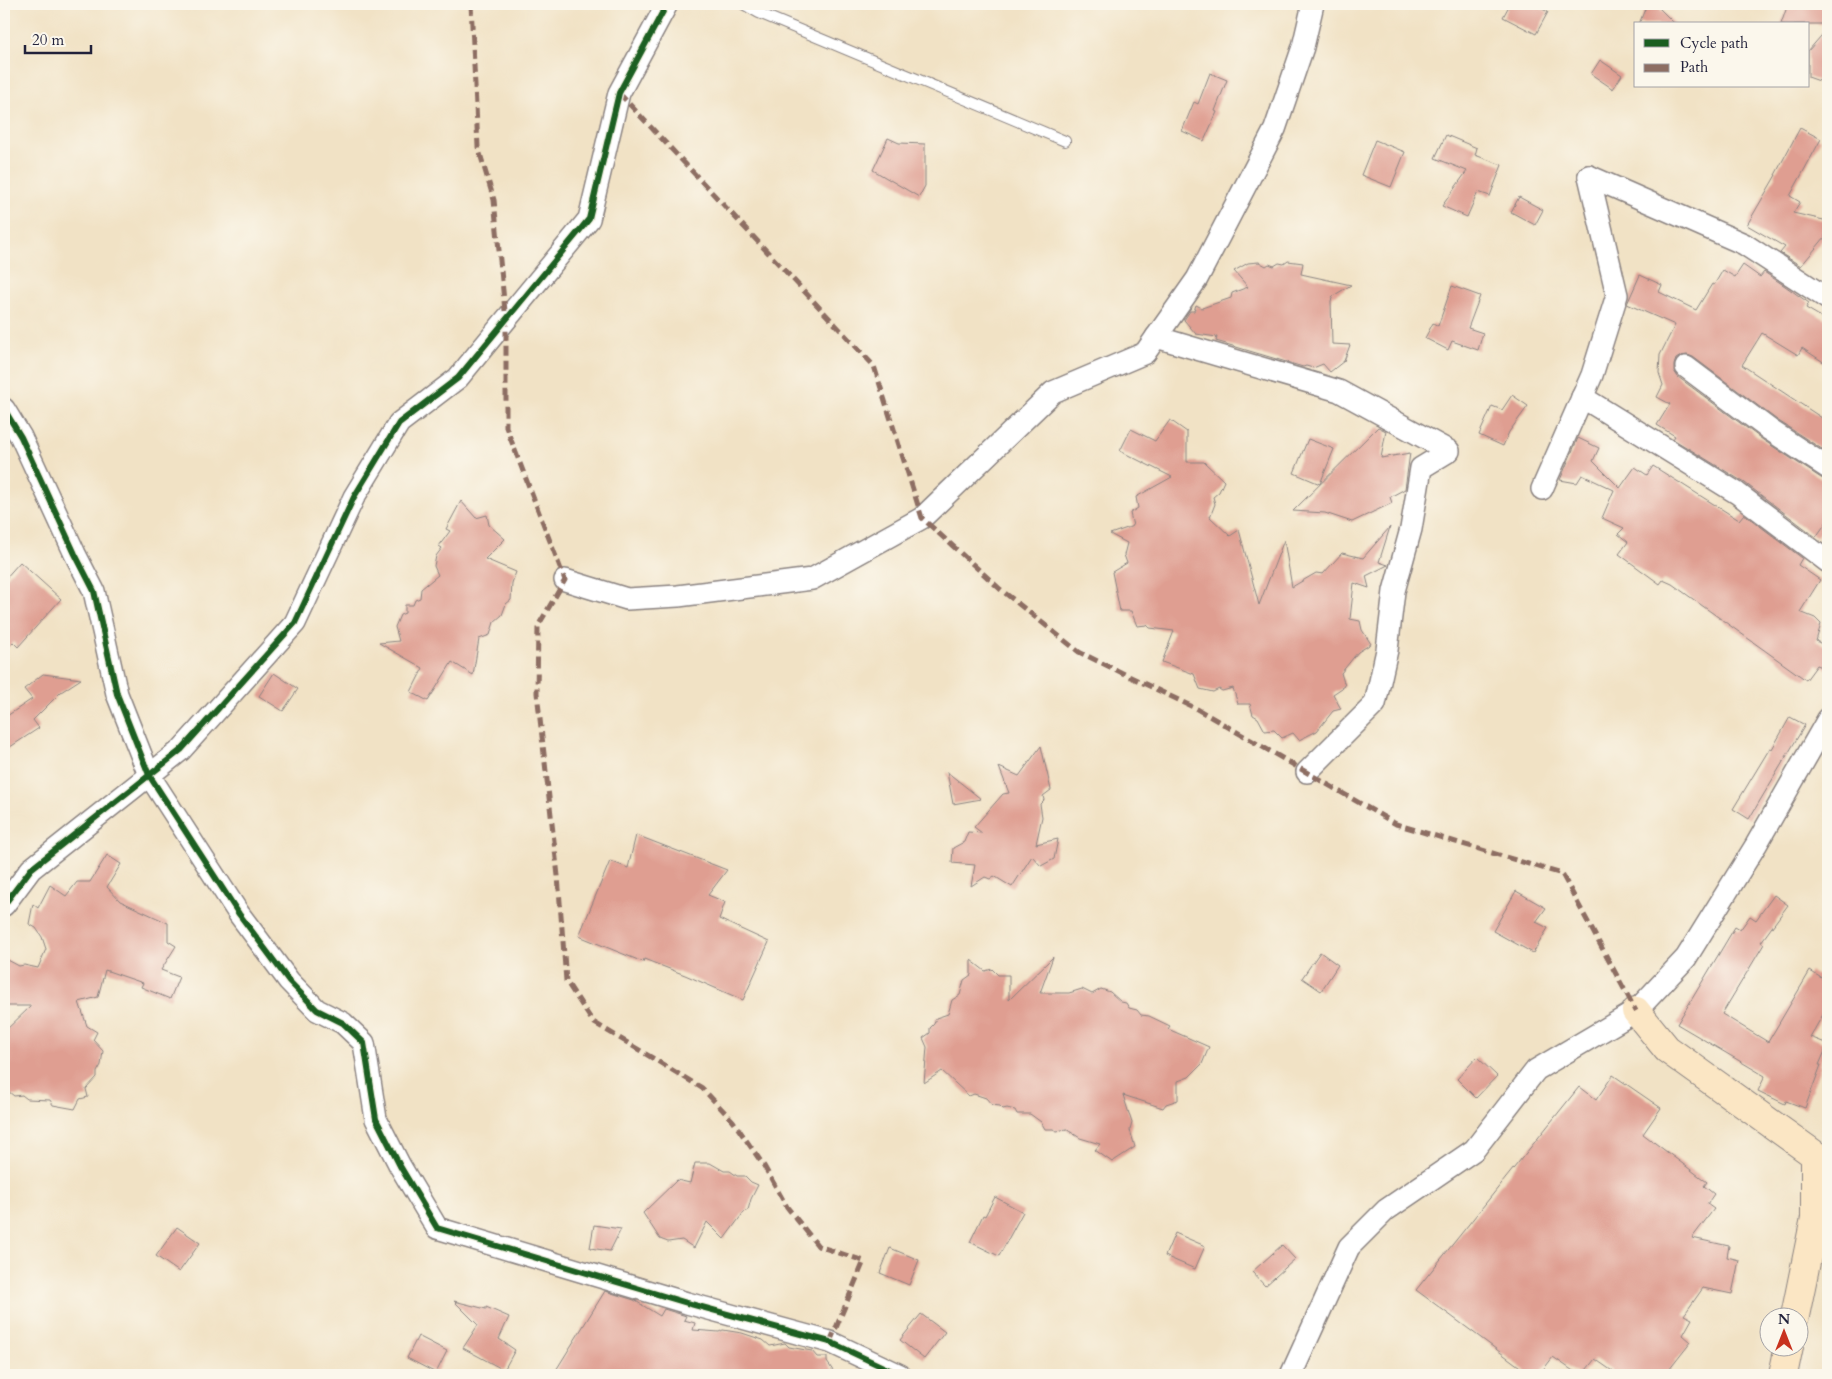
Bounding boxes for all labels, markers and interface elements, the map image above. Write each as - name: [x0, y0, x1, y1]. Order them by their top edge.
- scale bar: [25, 22, 91, 54]
- legend: [1634, 22, 1810, 88]
- text: 20 m: [32, 30, 64, 50]
- text: Cycle path: [1680, 33, 1749, 53]
- text: Path: [1680, 57, 1709, 77]
- north arrow: [1760, 1306, 1810, 1356]
- text: N: [1778, 1310, 1790, 1329]

